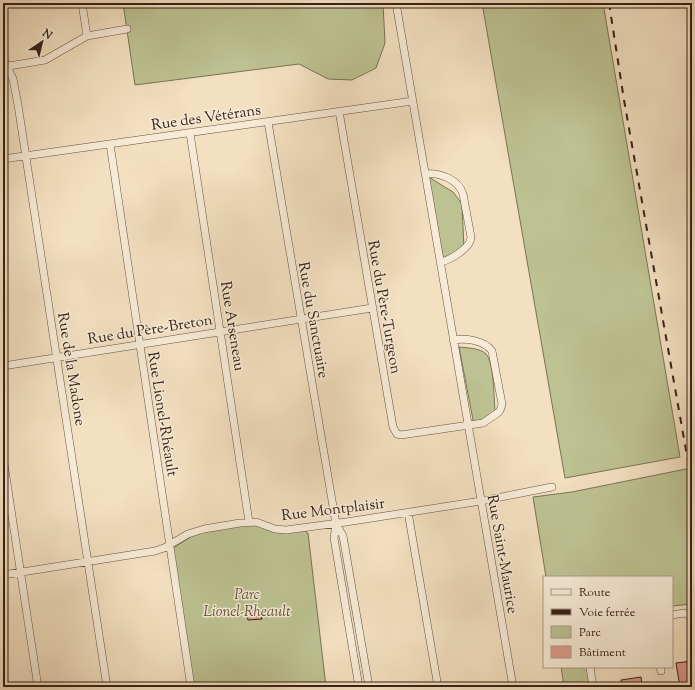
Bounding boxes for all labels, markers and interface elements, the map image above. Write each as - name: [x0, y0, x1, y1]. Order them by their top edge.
- north arrow: [22, 22, 62, 62]
- text: N: [38, 25, 56, 44]
- street label: Rue des Vétérans: [150, 100, 262, 137]
- street label: Rue du Père-Turgeon: [361, 239, 406, 376]
- street label: Rue du Sanctuaire: [292, 260, 333, 380]
- street label: Rue Arseneau: [214, 280, 249, 373]
- street label: Rue du Père-Breton: [86, 310, 214, 351]
- street label: Rue de la Madone: [51, 311, 90, 428]
- street label: Rue Lionel-Rhéault: [141, 350, 182, 478]
- street label: Rue Saint-Maurice: [481, 493, 522, 616]
- street label: Rue Montplaisir: [280, 494, 386, 527]
- legend: [543, 576, 673, 668]
- text: Route: [579, 584, 611, 602]
- park label: Parc Lionel-Rheault: [203, 585, 291, 623]
- text: Voie ferrée: [579, 604, 636, 622]
- text: Parc: [579, 624, 601, 642]
- text: Bâtiment: [579, 644, 626, 662]

